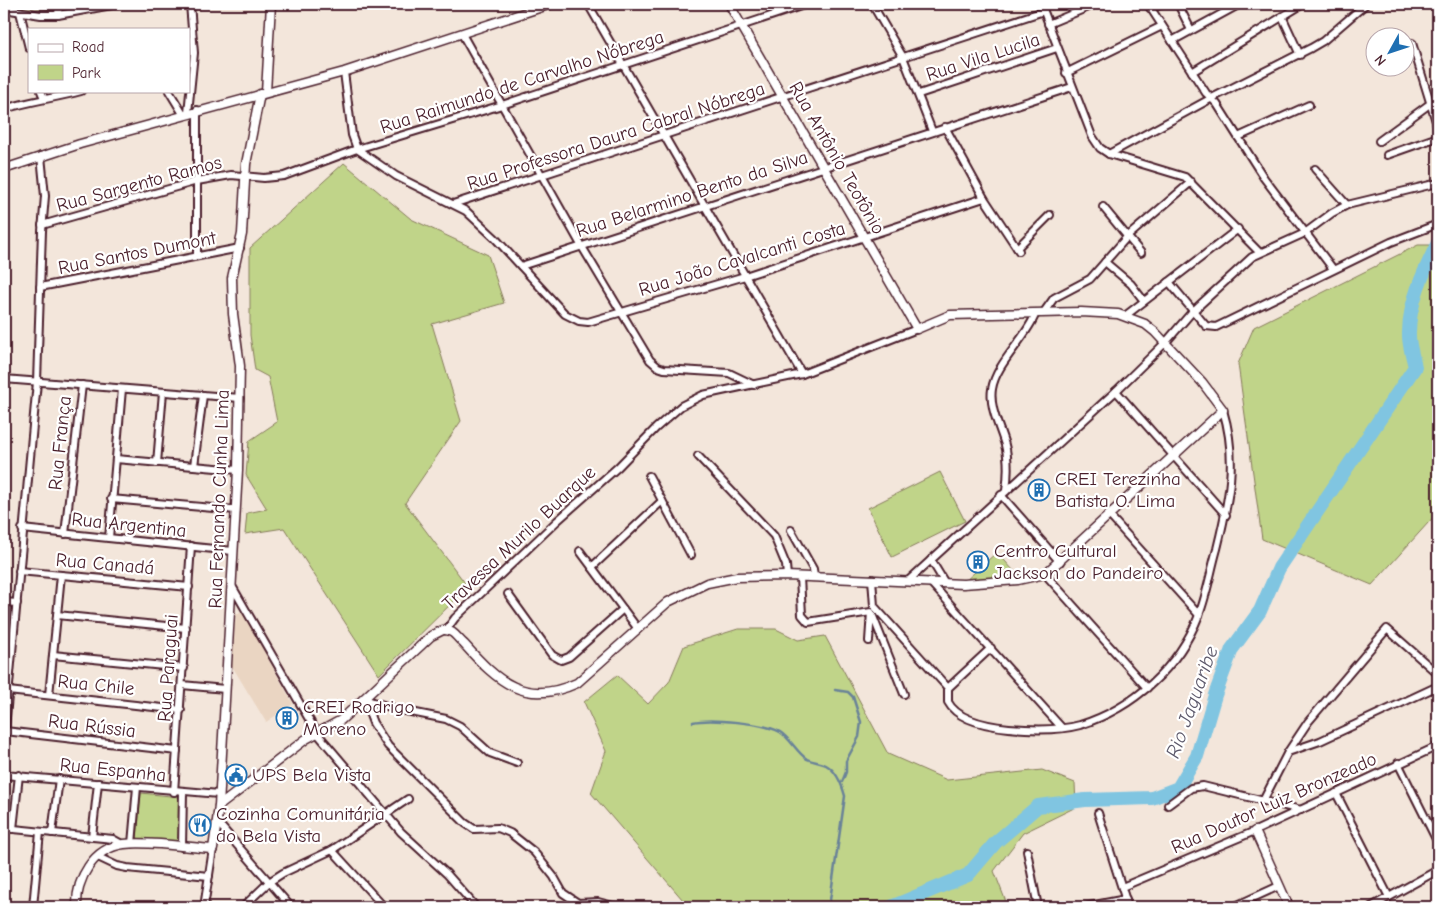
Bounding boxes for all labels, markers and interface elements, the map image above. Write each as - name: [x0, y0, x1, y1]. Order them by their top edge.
- street label: Rua Raimundo de Carvalho Nóbrega: [377, 26, 667, 138]
- legend: [28, 28, 190, 92]
- street label: Rua Vila Lucila: [923, 28, 1043, 86]
- north arrow: [1364, 28, 1414, 78]
- text: Road: [72, 38, 104, 56]
- text: N: [1371, 51, 1390, 69]
- text: Park: [72, 64, 101, 82]
- street label: Rua Professora Daura Cabral Nóbrega: [464, 77, 768, 195]
- street label: Rua Antônio Teotônio: [784, 78, 890, 238]
- street label: Rua Belarmino Bento da Silva: [573, 146, 811, 242]
- street label: Rua Sargento Ramos: [54, 151, 224, 217]
- street label: Rua João Cavalcanti Costa: [636, 217, 848, 301]
- street label: Rua Santos Dumont: [56, 227, 218, 279]
- street label: Rua Fernando Cunha Lima: [204, 389, 234, 609]
- street label: Rua França: [44, 395, 76, 491]
- street label: Travessa Murilo Buarque: [438, 461, 600, 615]
- place label: CREI Terezinha Batista O. Lima: [1055, 468, 1181, 512]
- building icon: CREI Terezinha Batista O. Lima: [1027, 478, 1051, 502]
- street label: Rua Argentina: [70, 508, 188, 542]
- place label: Centro Cultural Jackson do Pandeiro: [994, 540, 1163, 584]
- street label: Rua Canadá: [55, 549, 155, 579]
- building icon: Centro Cultural Jackson do Pandeiro: [966, 550, 990, 574]
- street label: Rua Paraguai: [153, 614, 183, 722]
- water label: Rio Jaguaribe: [1161, 643, 1223, 761]
- street label: Rua Chile: [57, 670, 135, 700]
- place label: CREI Rodrigo Moreno: [303, 696, 414, 740]
- building icon: CREI Rodrigo Moreno: [275, 706, 299, 730]
- street label: Rua Rússia: [47, 710, 137, 742]
- street label: Rua Doutor Luiz Bronzeado: [1168, 748, 1380, 858]
- street label: Rua Espanha: [59, 753, 167, 787]
- public building icon: UPS Bela Vista: [224, 763, 248, 787]
- place label: UPS Bela Vista: [252, 764, 371, 786]
- place label: Cozinha Comunitária do Bela Vista: [216, 803, 385, 847]
- restaurant icon: Cozinha Comunitária do Bela Vista: [188, 813, 212, 837]

